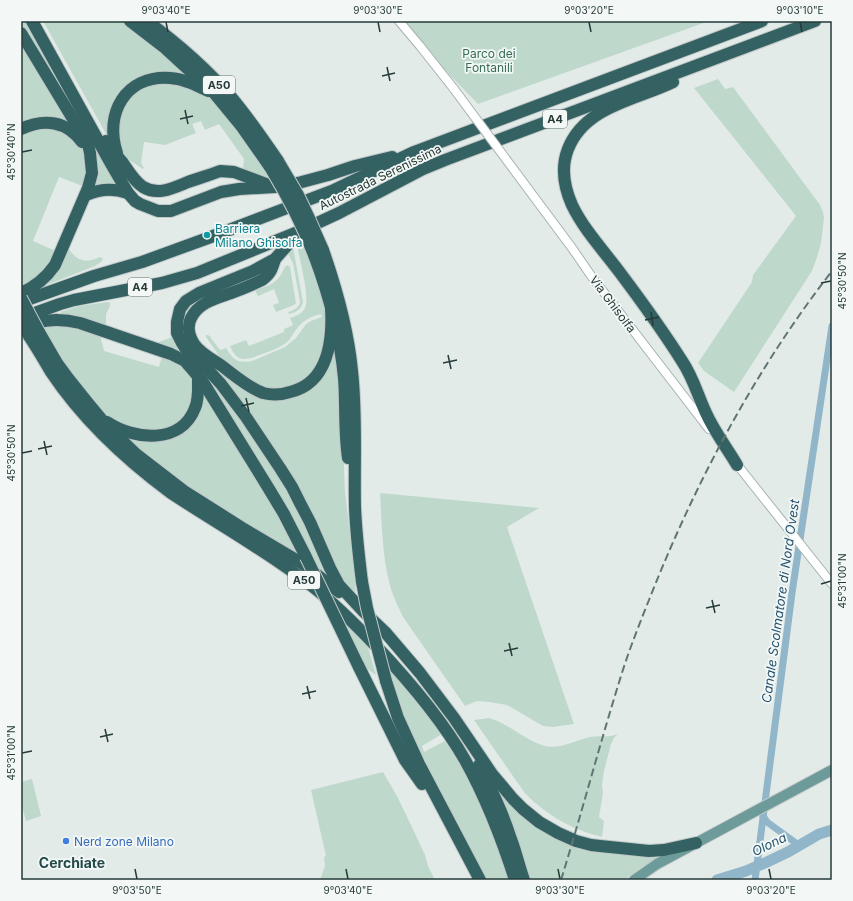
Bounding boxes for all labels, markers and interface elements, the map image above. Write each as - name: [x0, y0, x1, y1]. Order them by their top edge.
- text: 9°03'40"E: [141, 4, 191, 16]
- text: 9°03'30"E: [353, 4, 403, 16]
- text: 9°03'20"E: [564, 4, 614, 16]
- text: 9°03'10"E: [776, 4, 824, 16]
- park label: Parco dei Fontanili: [462, 46, 516, 75]
- road number: A50: [203, 76, 235, 94]
- road number: A4: [543, 110, 567, 128]
- text: 45°30'40"N: [5, 124, 17, 180]
- street label: Autostrada Serenissima: [316, 141, 444, 213]
- place label: Barriera Milano Ghisolfa: [215, 221, 302, 250]
- marker: Barriera Milano Ghisolfa: [202, 230, 212, 240]
- text: 45°30'50"N: [836, 252, 848, 310]
- street label: Via Ghisolfa: [587, 272, 639, 336]
- road number: A4: [128, 278, 152, 296]
- text: 45°30'50"N: [5, 424, 17, 482]
- water label: Canale Scolmatore di Nord Ovest: [758, 497, 802, 704]
- text: 45°31'00"N: [836, 553, 848, 609]
- road number: A50: [288, 571, 320, 589]
- text: 45°31'00"N: [5, 725, 17, 781]
- water label: Olona: [749, 829, 789, 859]
- place label: Nerd zone Milano: [74, 834, 174, 849]
- marker: Nerd zone Milano: [61, 836, 71, 846]
- district label: Cerchiate: [39, 854, 105, 871]
- text: 9°03'50"E: [112, 884, 162, 896]
- text: 9°03'40"E: [323, 884, 373, 896]
- text: 9°03'30"E: [535, 884, 585, 896]
- text: 9°03'20"E: [746, 884, 796, 896]

